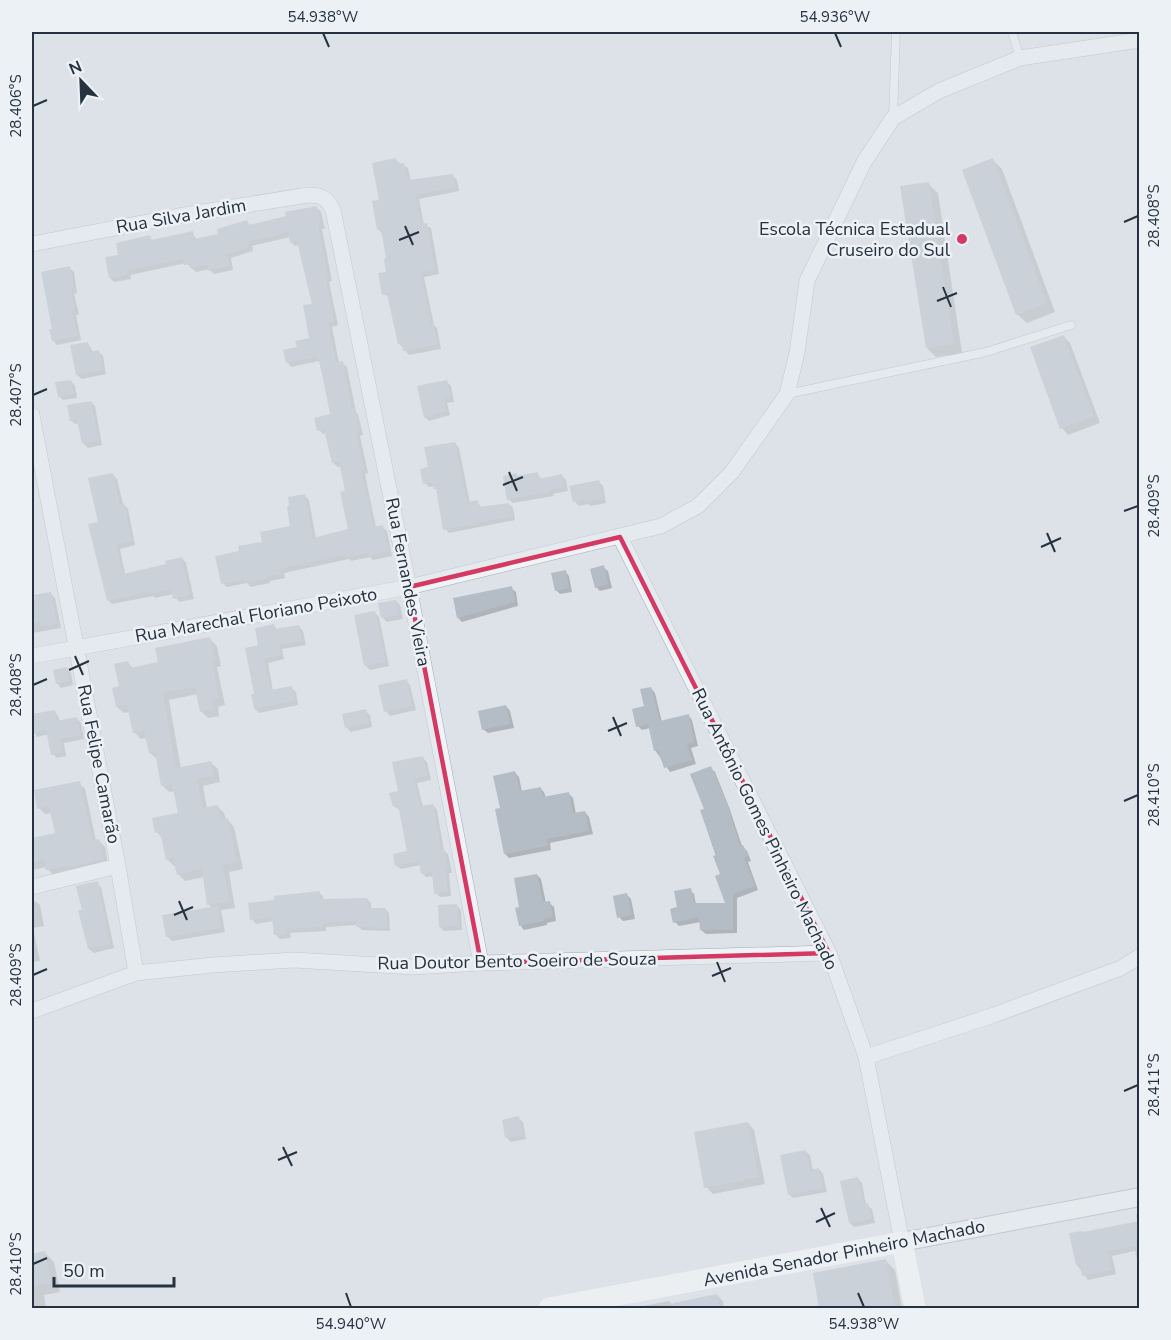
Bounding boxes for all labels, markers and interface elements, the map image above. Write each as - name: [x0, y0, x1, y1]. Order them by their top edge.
- text: 54.938°W: [288, 7, 359, 27]
- text: 54.936°W: [800, 7, 871, 27]
- north arrow: [51, 51, 111, 111]
- text: N: [66, 56, 85, 81]
- text: 28.406°S: [6, 74, 26, 138]
- text: 28.408°S: [1144, 184, 1164, 248]
- street label: Rua Silva Jardim: [114, 193, 248, 239]
- place label: Escola Técnica Estadual Cruseiro do Sul: [759, 217, 951, 262]
- marker: Escola Técnica Estadual Cruseiro do Sul: [955, 232, 969, 246]
- text: 28.407°S: [6, 363, 26, 427]
- text: 28.409°S: [1144, 474, 1164, 538]
- street label: Rua Fernandes Vieira: [380, 496, 436, 668]
- street label: Rua Marechal Floriano Peixoto: [133, 582, 379, 648]
- text: 28.408°S: [6, 653, 26, 717]
- street label: Rua Felipe Camarão: [72, 682, 126, 846]
- street label: Rua Antônio Gomes Pinheiro Machado: [686, 684, 844, 974]
- text: 28.410°S: [1144, 763, 1164, 827]
- text: 28.409°S: [6, 943, 26, 1007]
- street label: Rua Doutor Bento Soeiro de Souza: [377, 947, 657, 975]
- text: 28.411°S: [1144, 1053, 1164, 1117]
- street label: Avenida Senador Pinheiro Machado: [701, 1214, 987, 1292]
- text: 28.410°S: [6, 1232, 26, 1296]
- scale bar: [54, 1250, 174, 1288]
- text: 50 m: [63, 1259, 105, 1283]
- text: 54.940°W: [316, 1314, 387, 1334]
- text: 54.938°W: [829, 1314, 900, 1334]

